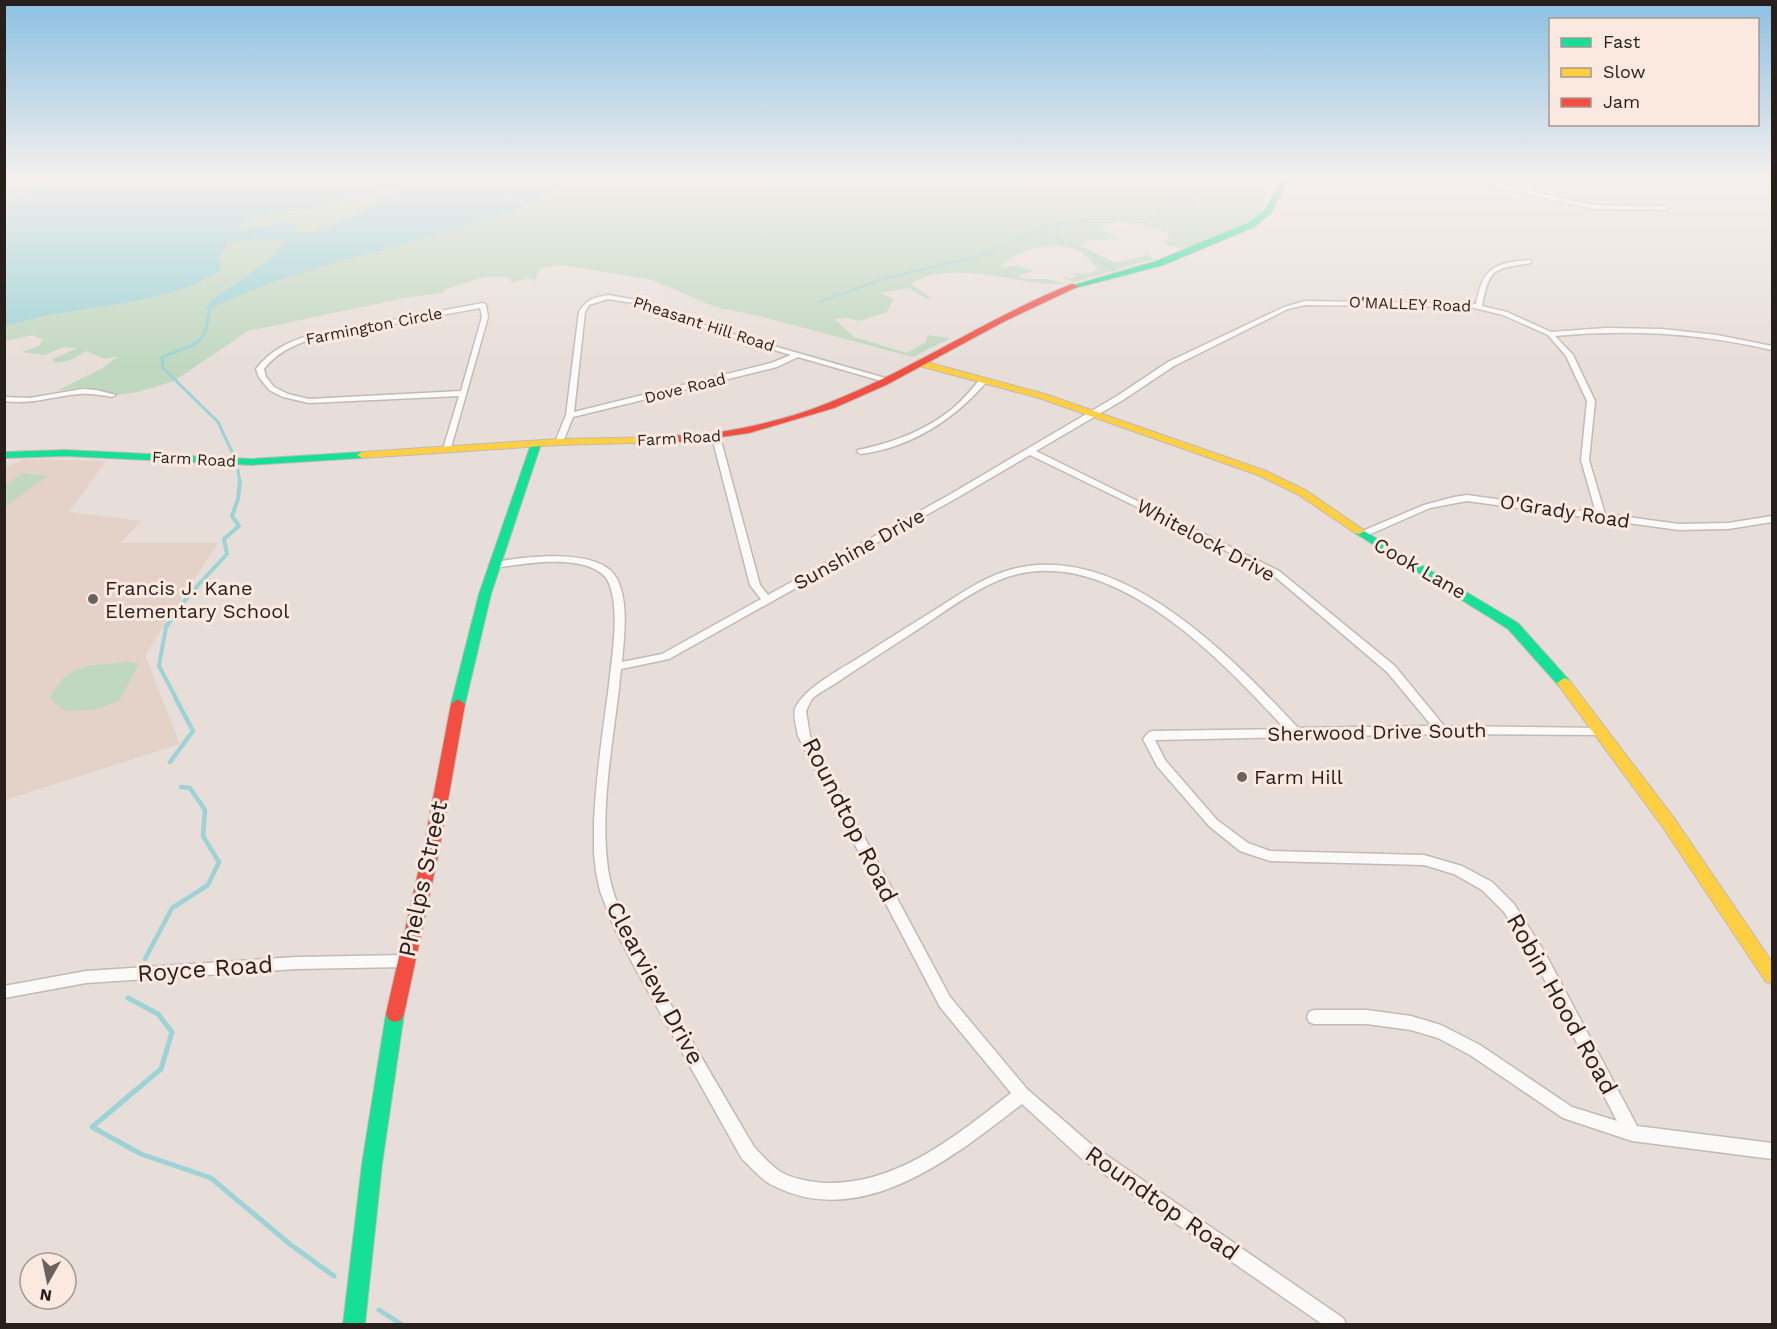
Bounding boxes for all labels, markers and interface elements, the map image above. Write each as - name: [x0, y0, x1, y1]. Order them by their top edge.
- legend: [1549, 18, 1759, 126]
- text: Fast: [1603, 31, 1641, 52]
- text: Slow: [1603, 61, 1646, 82]
- text: Jam: [1603, 91, 1640, 112]
- street label: Pheasant Hill Road: [631, 292, 777, 356]
- street label: O'MALLEY Road: [1349, 292, 1471, 316]
- street label: Farmington Circle: [304, 303, 444, 349]
- street label: Dove Road: [642, 369, 728, 407]
- street label: Farm Road: [636, 426, 722, 450]
- street label: Farm Road: [151, 447, 237, 471]
- street label: O'Grady Road: [1498, 489, 1632, 533]
- street label: Whitelock Drive: [1133, 493, 1279, 587]
- street label: Sunshine Drive: [789, 503, 929, 595]
- street label: Cook Lane: [1370, 532, 1470, 604]
- place label: Francis J. Kane Elementary School: [105, 576, 289, 623]
- marker: Francis J. Kane Elementary School: [86, 592, 100, 606]
- street label: Sherwood Drive South: [1267, 718, 1487, 746]
- street label: Roundtop Road: [796, 733, 904, 907]
- place label: Farm Hill: [1254, 765, 1343, 789]
- marker: Farm Hill: [1235, 770, 1249, 784]
- street label: Phelps Street: [393, 798, 453, 960]
- street label: Clearview Drive: [600, 897, 710, 1069]
- street label: Robin Hood Road: [1501, 909, 1623, 1099]
- street label: Royce Road: [136, 950, 274, 988]
- street label: Roundtop Road: [1080, 1140, 1244, 1266]
- north arrow: [18, 1251, 78, 1311]
- text: N: [38, 1285, 53, 1306]

